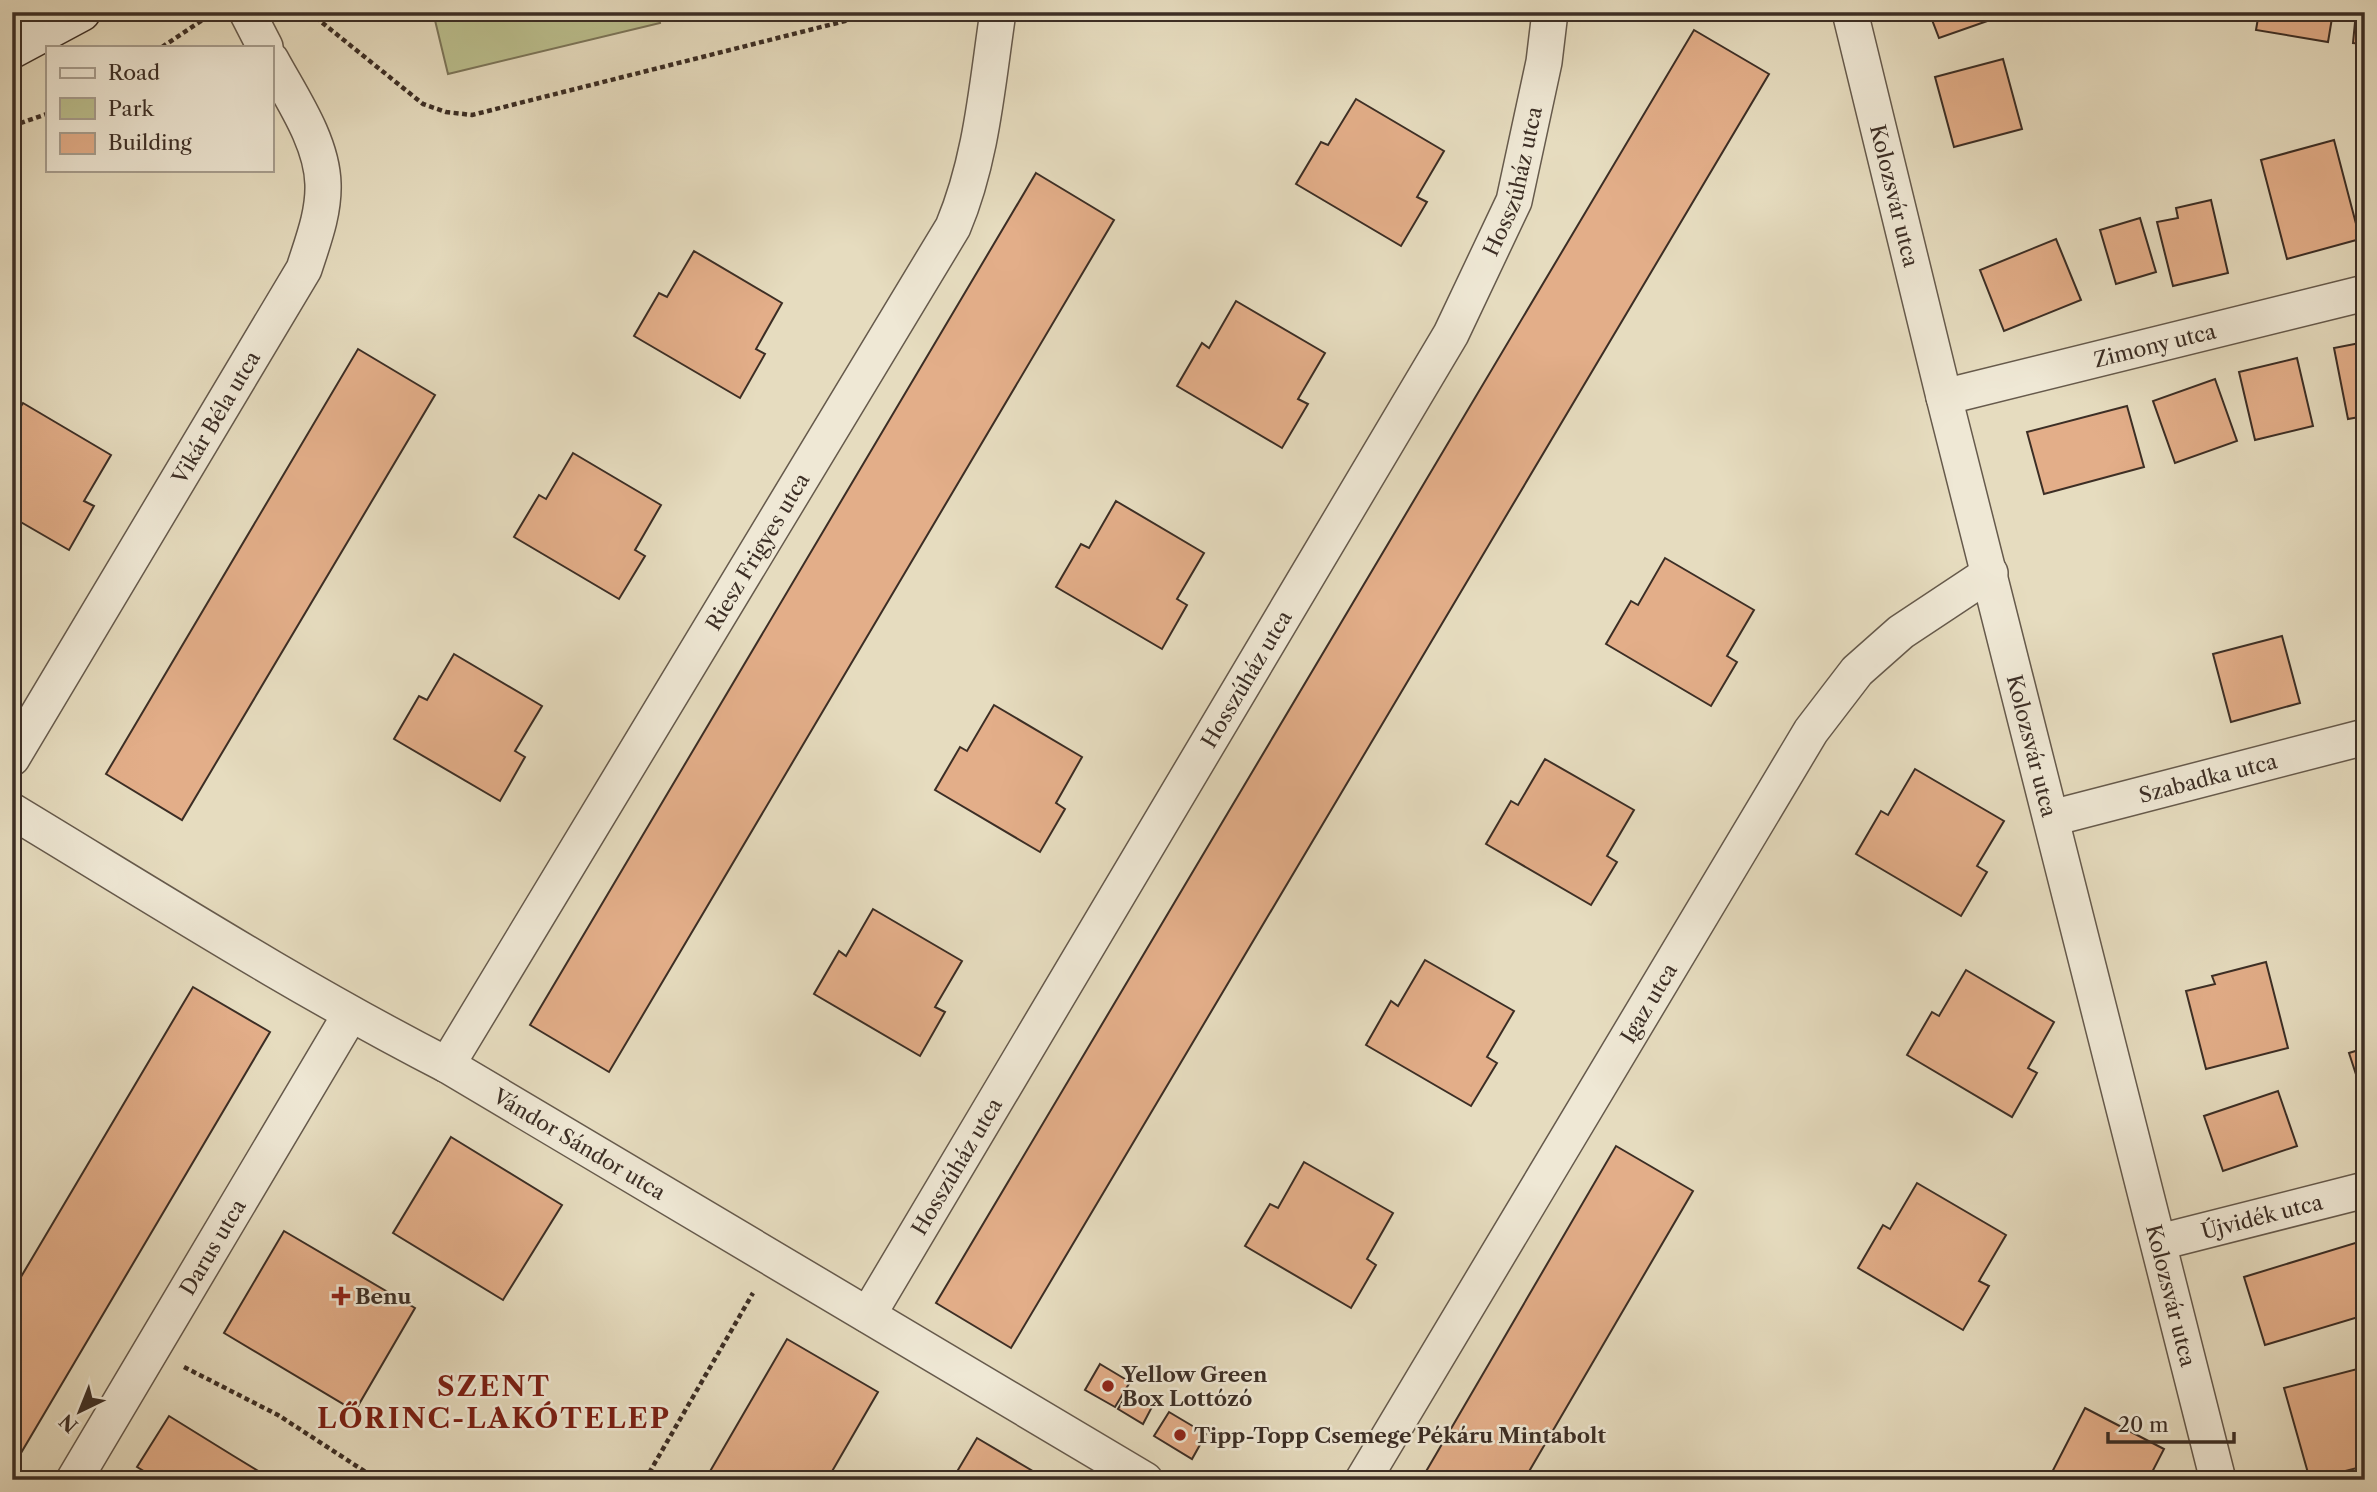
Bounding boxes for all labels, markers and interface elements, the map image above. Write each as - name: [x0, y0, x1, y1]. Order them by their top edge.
- legend: [46, 46, 273, 172]
- text: Road: [108, 60, 160, 85]
- text: Park: [108, 96, 154, 121]
- street label: Hosszúház utca: [1477, 103, 1547, 260]
- street label: Kolozsvár utca: [1865, 122, 1924, 270]
- text: Building: [108, 130, 193, 155]
- street label: Zimony utca: [2091, 318, 2219, 372]
- street label: Vikár Béla utca: [166, 346, 265, 489]
- street label: Riesz Frigyes utca: [700, 467, 815, 635]
- street label: Hosszúház utca: [1196, 605, 1297, 752]
- street label: Kolozsvár utca: [2002, 672, 2062, 820]
- street label: Szabadka utca: [2136, 748, 2280, 807]
- street label: Igaz utca: [1615, 958, 1682, 1047]
- street label: Vándor Sándor utca: [488, 1082, 671, 1205]
- street label: Hosszúház utca: [906, 1092, 1007, 1239]
- street label: Újvidék utca: [2199, 1189, 2326, 1244]
- street label: Darus utca: [174, 1194, 251, 1299]
- street label: Kolozsvár utca: [2141, 1222, 2202, 1370]
- place label: Benu: [355, 1284, 411, 1309]
- marker: Benu: [333, 1288, 349, 1304]
- place label: Yellow Green Box Lottózó: [1121, 1362, 1268, 1411]
- district label: SZENT LŐRINC-LAKÓTELEP: [317, 1369, 671, 1435]
- north arrow: [46, 1376, 116, 1446]
- marker: Yellow Green Box Lottózó: [1100, 1378, 1116, 1394]
- scale bar: [2108, 1401, 2234, 1445]
- text: N: [55, 1409, 83, 1437]
- text: 20 m: [2118, 1412, 2169, 1437]
- place label: Tipp-Topp Csemege Pékáru Mintabolt: [1194, 1423, 1606, 1448]
- marker: Tipp-Topp Csemege Pékáru Mintabolt: [1172, 1427, 1188, 1443]

